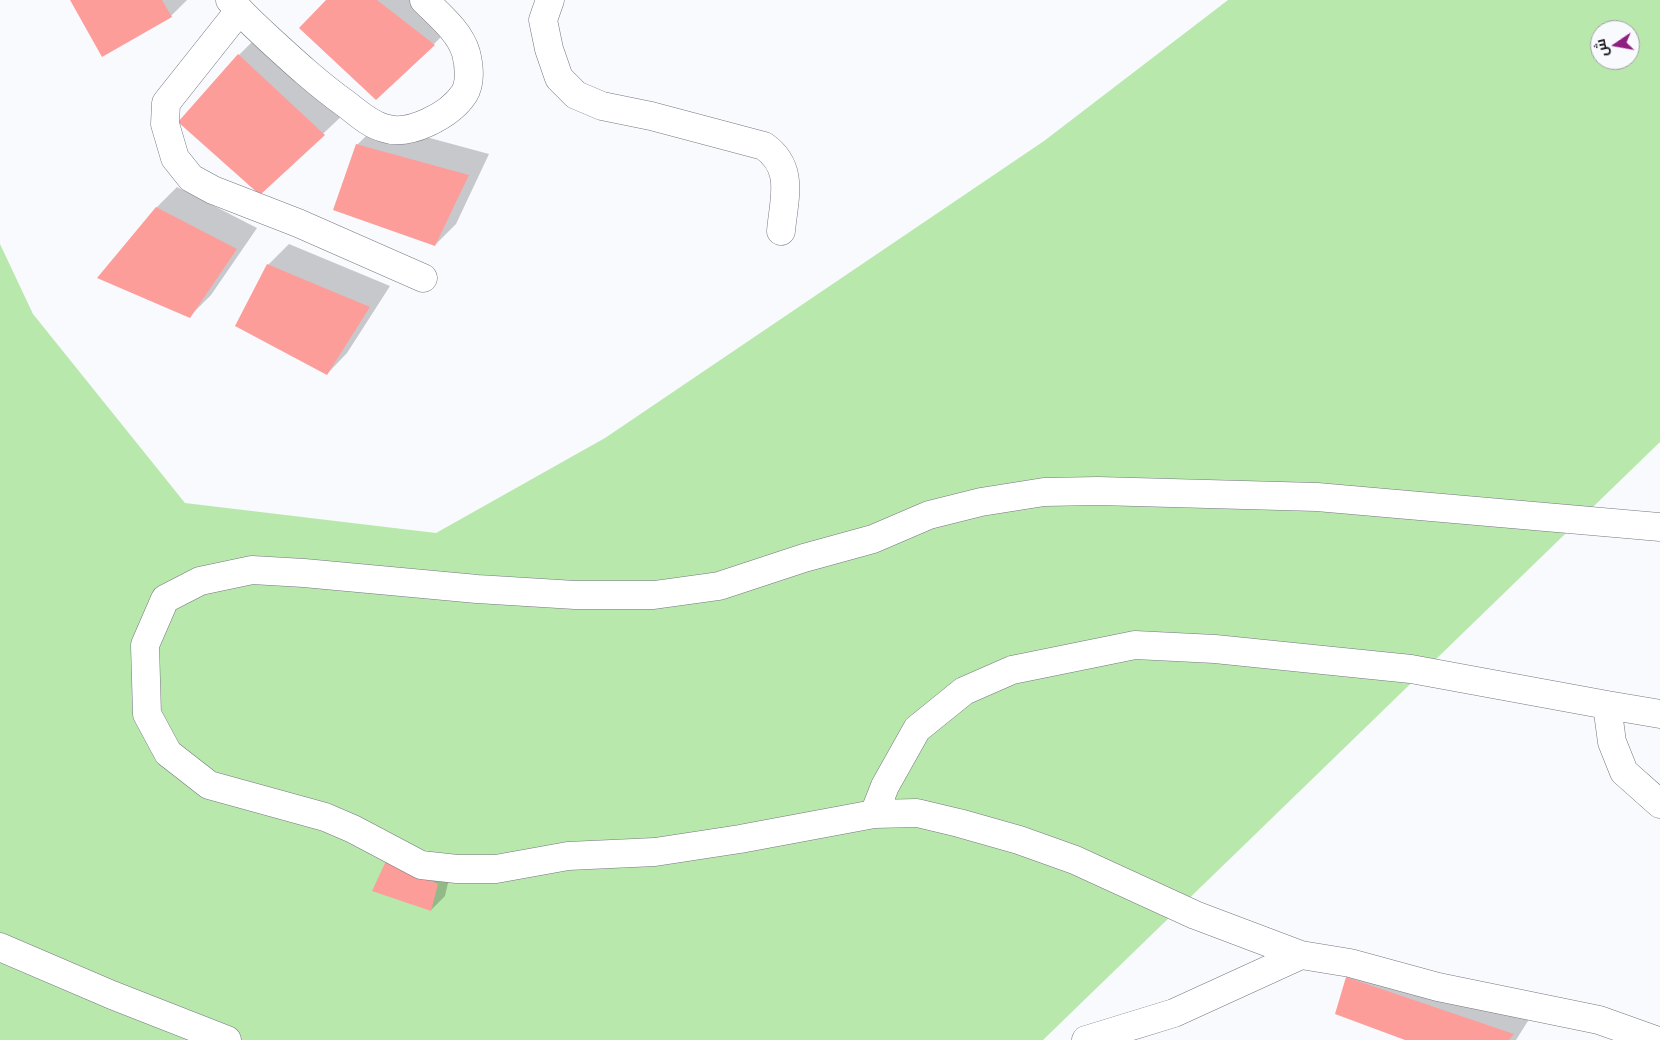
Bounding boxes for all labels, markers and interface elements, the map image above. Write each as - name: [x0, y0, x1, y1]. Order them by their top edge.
- north arrow: [1590, 20, 1640, 70]
- text: ش: [1591, 37, 1611, 59]

